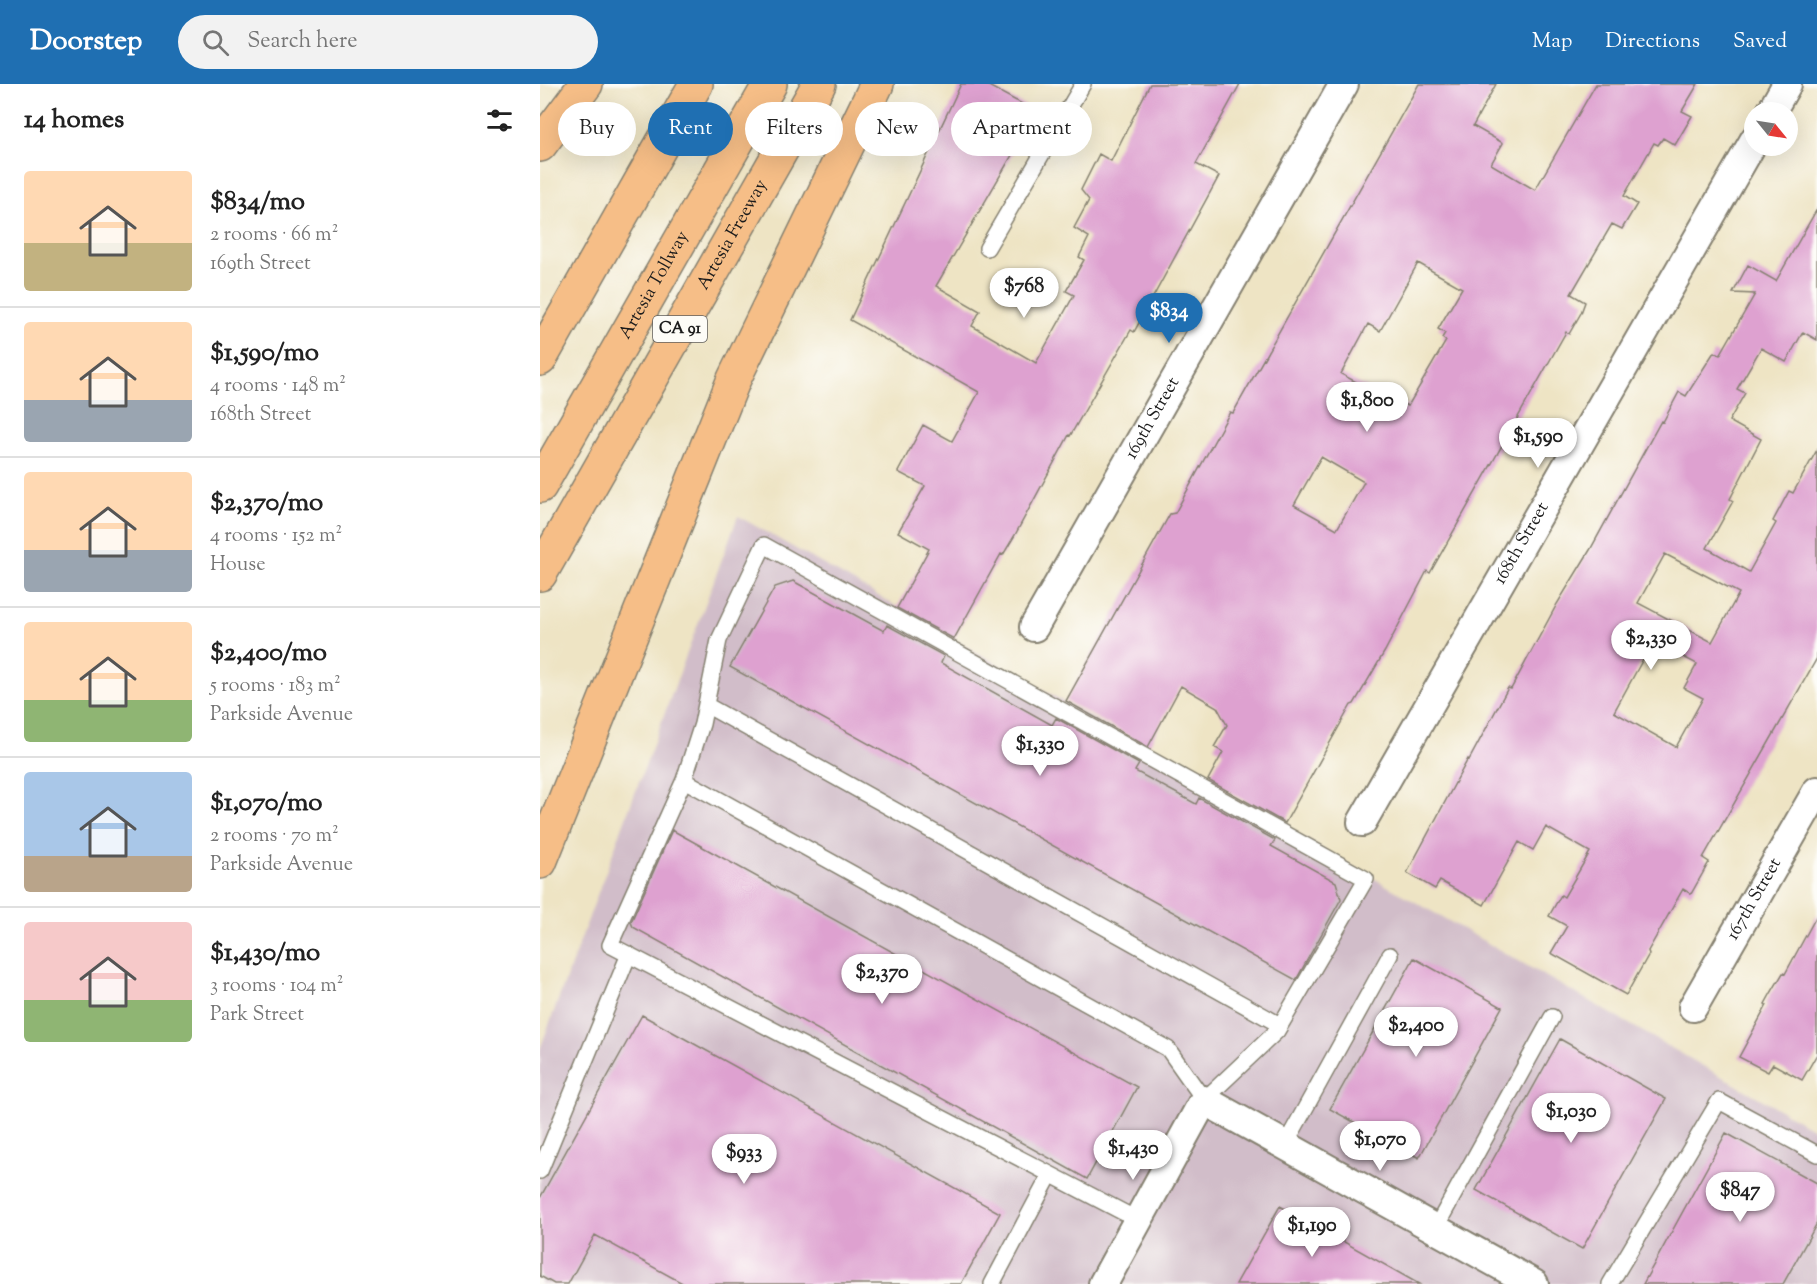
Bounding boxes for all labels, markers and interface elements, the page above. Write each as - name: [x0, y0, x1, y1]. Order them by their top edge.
- search box: [178, 15, 598, 69]
- text: Doorstep: [30, 22, 142, 62]
- icon: search: [199, 26, 232, 59]
- text: Search here: [247, 26, 358, 58]
- text: Map: [1532, 27, 1572, 57]
- text: Directions: [1605, 27, 1700, 57]
- text: Saved: [1733, 27, 1787, 57]
- text: 14 homes: [24, 102, 124, 139]
- chip: Buy: [558, 102, 636, 156]
- chip: Rent: [648, 102, 733, 156]
- chip: Filters: [745, 102, 843, 156]
- chip: New: [855, 102, 939, 156]
- chip: Apartment: [951, 102, 1092, 156]
- north arrow: [1744, 102, 1798, 156]
- map controls: [1744, 102, 1798, 156]
- icon: filters: [483, 104, 516, 137]
- street label: Artesia Freeway: [691, 175, 775, 295]
- text: $834/mo: [210, 184, 305, 221]
- icon: home: [72, 195, 144, 267]
- text: 2 rooms · 66 m²: [210, 221, 338, 250]
- street label: Artesia Tollway: [613, 226, 696, 345]
- text: 169th Street: [210, 250, 311, 279]
- pin: $768: [988, 268, 1060, 319]
- text: $768: [1004, 273, 1044, 302]
- pin: $834: [1133, 293, 1205, 344]
- text: $834: [1150, 298, 1188, 327]
- road number: CA 91: [653, 316, 707, 342]
- text: $1,590/mo: [210, 335, 319, 372]
- icon: home: [72, 346, 144, 418]
- text: 4 rooms · 148 m²: [210, 372, 346, 401]
- street label: 169th Street: [1119, 373, 1187, 464]
- pin: $1,800: [1318, 382, 1416, 433]
- text: $1,800: [1340, 387, 1394, 416]
- text: 168th Street: [210, 401, 311, 430]
- pin: $1,590: [1489, 418, 1587, 469]
- text: $1,590: [1513, 423, 1563, 452]
- text: $2,370/mo: [210, 485, 323, 522]
- icon: home: [72, 496, 144, 568]
- street label: 168th Street: [1488, 498, 1556, 590]
- text: 4 rooms · 152 m²: [210, 522, 342, 551]
- text: House: [210, 551, 265, 580]
- pin: $2,330: [1602, 620, 1700, 671]
- text: $2,330: [1625, 625, 1677, 654]
- text: $2,400/mo: [210, 635, 327, 672]
- icon: home: [72, 646, 144, 718]
- text: 5 rooms · 183 m²: [210, 672, 341, 701]
- text: Parkside Avenue: [210, 701, 353, 730]
- pin: $1,330: [991, 726, 1089, 777]
- text: $1,330: [1015, 731, 1065, 760]
- text: $1,070/mo: [210, 785, 322, 822]
- icon: home: [72, 796, 144, 868]
- text: 2 rooms · 70 m²: [210, 822, 339, 851]
- text: Parkside Avenue: [210, 851, 353, 880]
- street label: 167th Street: [1721, 853, 1789, 945]
- text: $1,430/mo: [210, 935, 320, 972]
- icon: home: [72, 946, 144, 1018]
- pin: $2,370: [833, 954, 931, 1005]
- text: $2,370: [855, 959, 909, 988]
- text: 3 rooms · 104 m²: [210, 972, 344, 1001]
- text: Park Street: [210, 1001, 304, 1030]
- pin: $2,400: [1367, 1007, 1465, 1058]
- text: $2,400: [1388, 1012, 1444, 1041]
- pin: $1,030: [1522, 1093, 1620, 1144]
- text: $1,030: [1546, 1098, 1596, 1127]
- pin: $1,070: [1331, 1121, 1429, 1172]
- text: $1,070: [1354, 1126, 1406, 1155]
- pin: $1,430: [1084, 1130, 1182, 1181]
- pin: $933: [708, 1134, 780, 1185]
- text: $1,430: [1107, 1135, 1159, 1164]
- text: $933: [726, 1139, 762, 1168]
- pin: $847: [1704, 1172, 1776, 1223]
- text: $847: [1720, 1177, 1760, 1206]
- pin: $1,190: [1263, 1207, 1361, 1258]
- text: $1,190: [1287, 1212, 1337, 1241]

